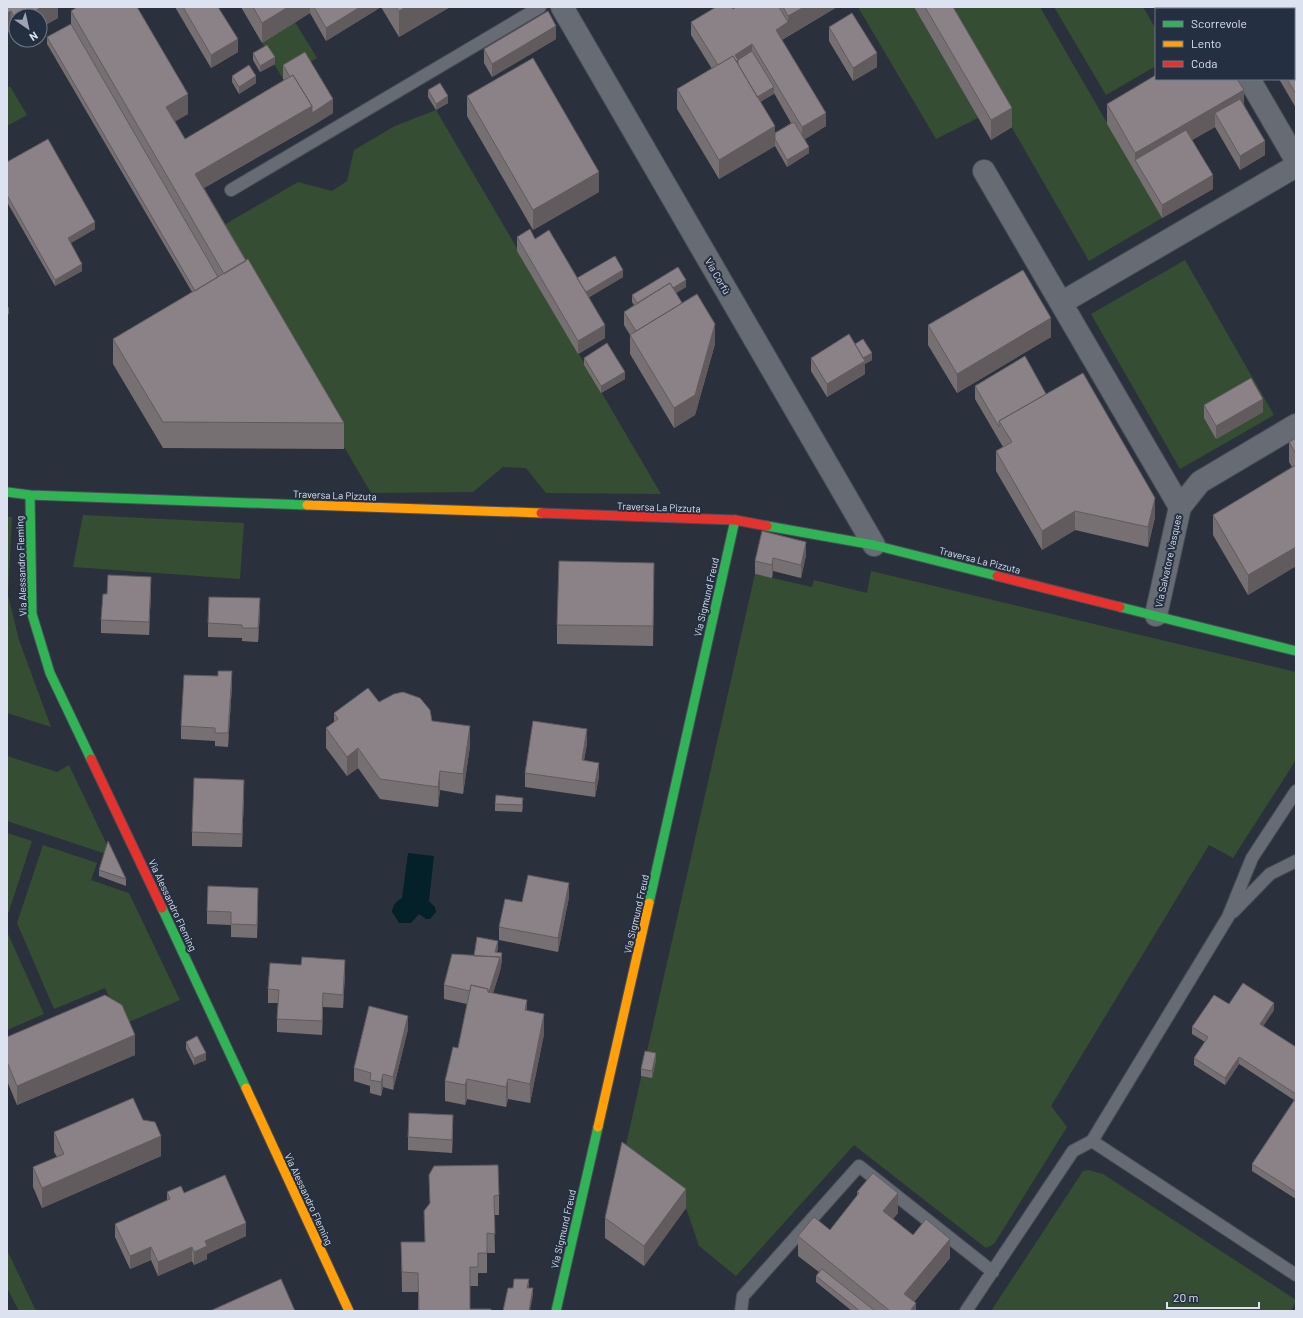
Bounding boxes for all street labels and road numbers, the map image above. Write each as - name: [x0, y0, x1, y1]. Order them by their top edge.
- street label: Via Corfù: [703, 256, 733, 296]
- street label: Traversa La Pizzuta: [293, 488, 377, 502]
- street label: Traversa La Pizzuta: [617, 500, 701, 514]
- street label: Via Salvatore Vasques: [1152, 513, 1184, 609]
- street label: Via Alessandro Fleming: [13, 516, 29, 616]
- street label: Traversa La Pizzuta: [938, 544, 1022, 576]
- street label: Via Sigmund Freud: [691, 556, 721, 638]
- street label: Via Alessandro Fleming: [146, 857, 200, 953]
- street label: Via Sigmund Freud: [621, 873, 651, 955]
- street label: Via Alessandro Fleming: [282, 1151, 336, 1247]
- street label: Via Sigmund Freud: [548, 1188, 578, 1270]

